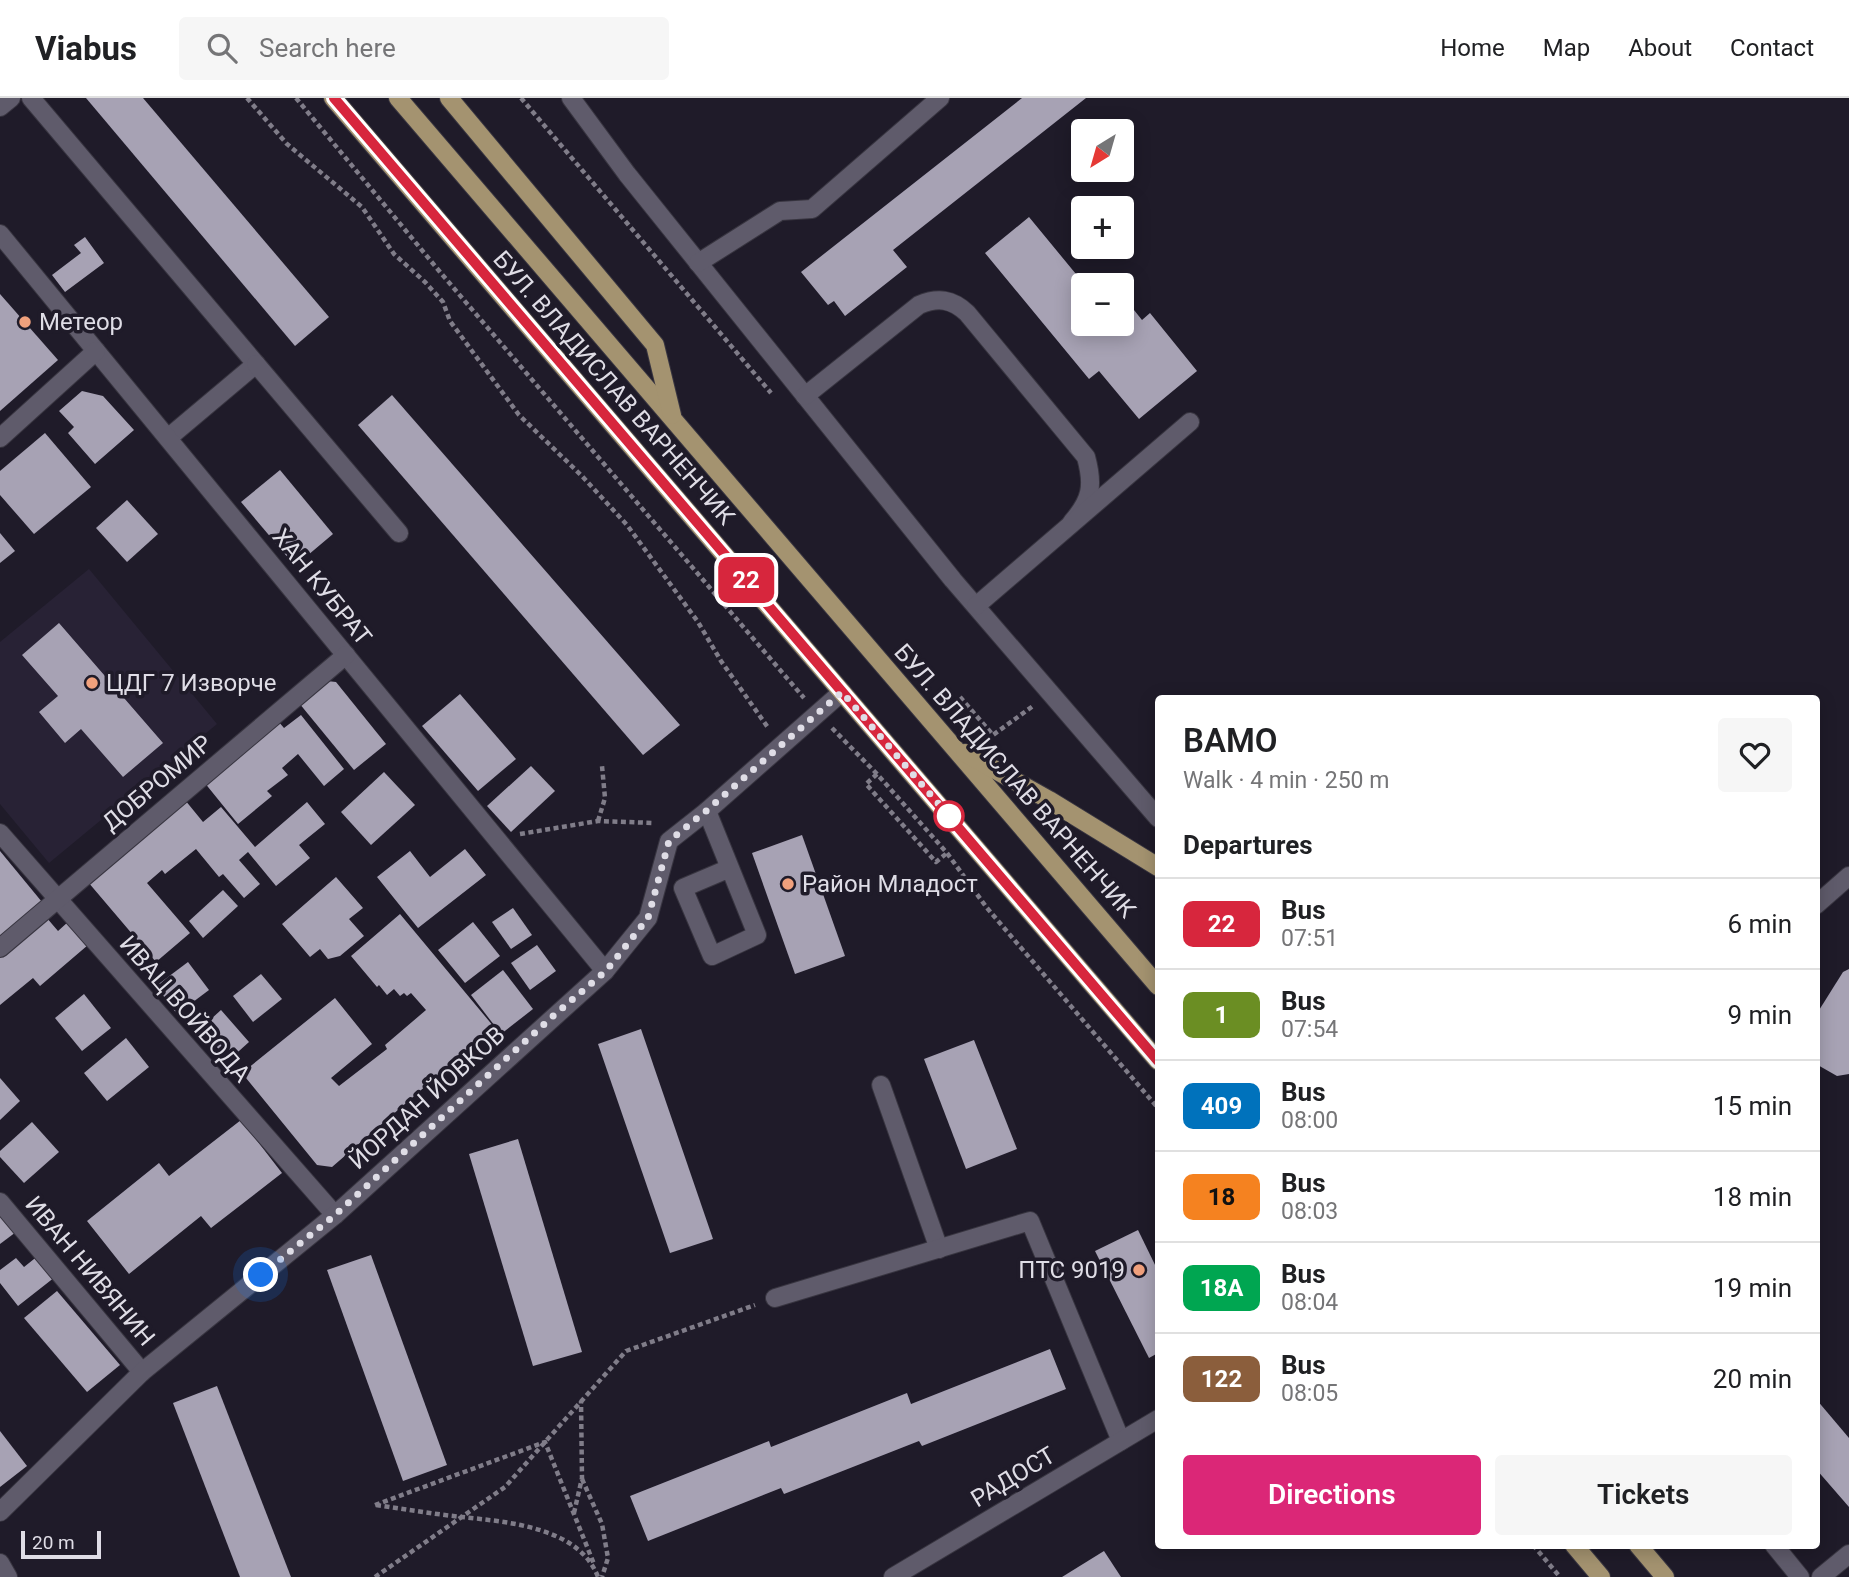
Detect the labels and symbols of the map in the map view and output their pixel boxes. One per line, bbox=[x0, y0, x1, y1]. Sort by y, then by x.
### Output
north arrow bbox=[1071, 119, 1134, 182]
street label: БУЛ. ВЛАДИСЛАВ ВАРНЕНЧИК bbox=[487, 245, 741, 531]
place label: Метеор bbox=[39, 308, 123, 336]
marker: Метеор bbox=[17, 314, 33, 330]
street label: ХАН КУБРАТ bbox=[267, 523, 377, 651]
line badge: 22 bbox=[714, 557, 778, 603]
street label: БУЛ. ВЛАДИСЛАВ ВАРНЕНЧИК bbox=[888, 638, 1142, 924]
place label: ЦДГ 7 Изворче bbox=[106, 669, 277, 697]
marker: ЦДГ 7 Изворче bbox=[84, 675, 100, 691]
street label: ДОБРОМИР bbox=[97, 729, 217, 837]
unlabelled marker bbox=[934, 801, 964, 831]
place label: Район Младост bbox=[802, 870, 978, 898]
marker: Район Младост bbox=[780, 876, 796, 892]
street label: ИВАЦ ВОЙВОДА bbox=[114, 930, 256, 1088]
street label: ЙОРДАН ЙОВКОВ bbox=[343, 1021, 511, 1175]
street label: ИВАН НИВЯНИН bbox=[19, 1191, 161, 1351]
place label: ПТС 9019 bbox=[1018, 1256, 1125, 1284]
your location bbox=[243, 1257, 278, 1292]
marker: ПТС 9019 bbox=[1131, 1262, 1147, 1278]
street label: РАДОСТ bbox=[966, 1441, 1060, 1513]
scale bar bbox=[21, 1528, 102, 1560]

